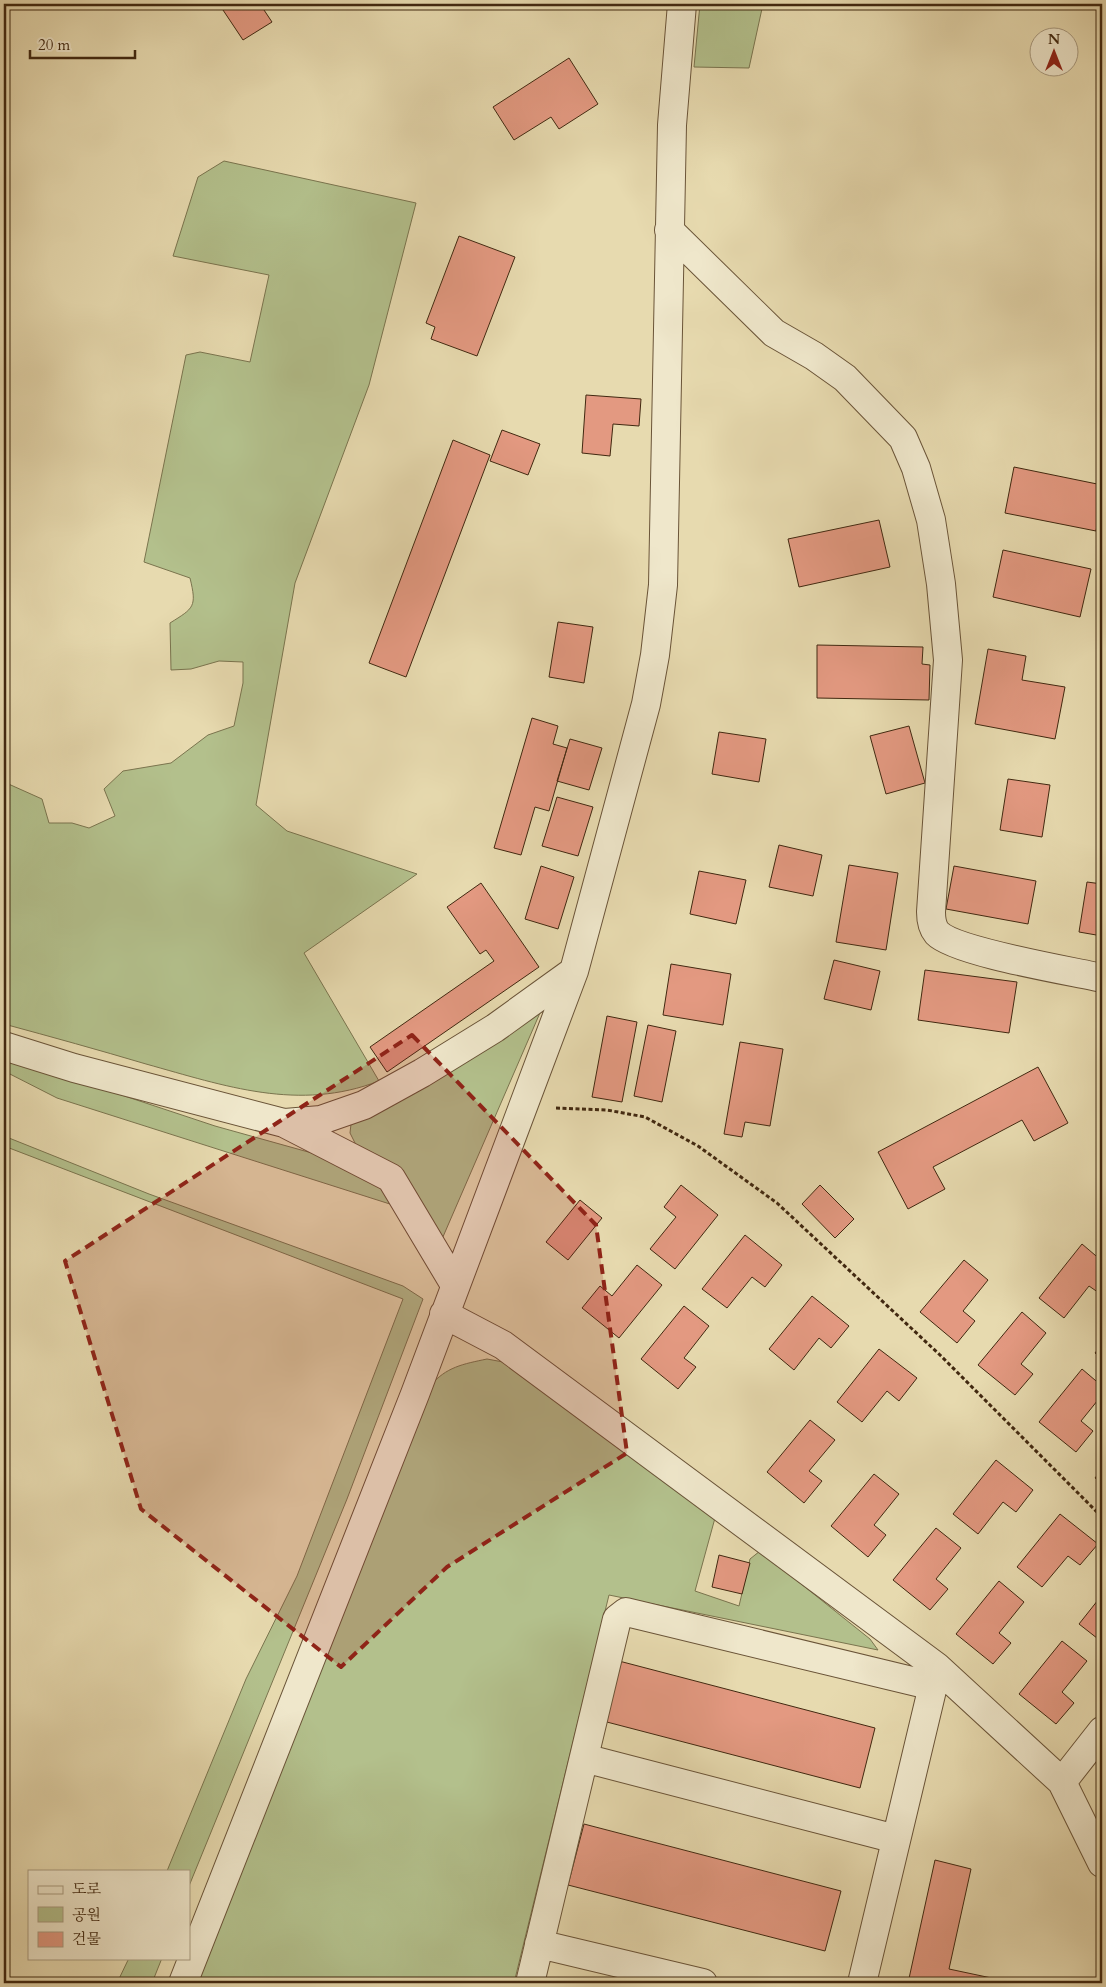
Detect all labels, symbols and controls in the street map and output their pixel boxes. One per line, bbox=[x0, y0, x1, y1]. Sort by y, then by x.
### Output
scale bar bbox=[30, 28, 135, 60]
north arrow bbox=[1028, 28, 1078, 78]
text: N bbox=[1048, 30, 1060, 49]
text: 20 m bbox=[38, 35, 70, 55]
legend bbox=[28, 1870, 190, 1960]
text: 도로 bbox=[72, 1879, 101, 1899]
text: 공원 bbox=[72, 1905, 101, 1925]
text: 건물 bbox=[72, 1929, 101, 1949]

